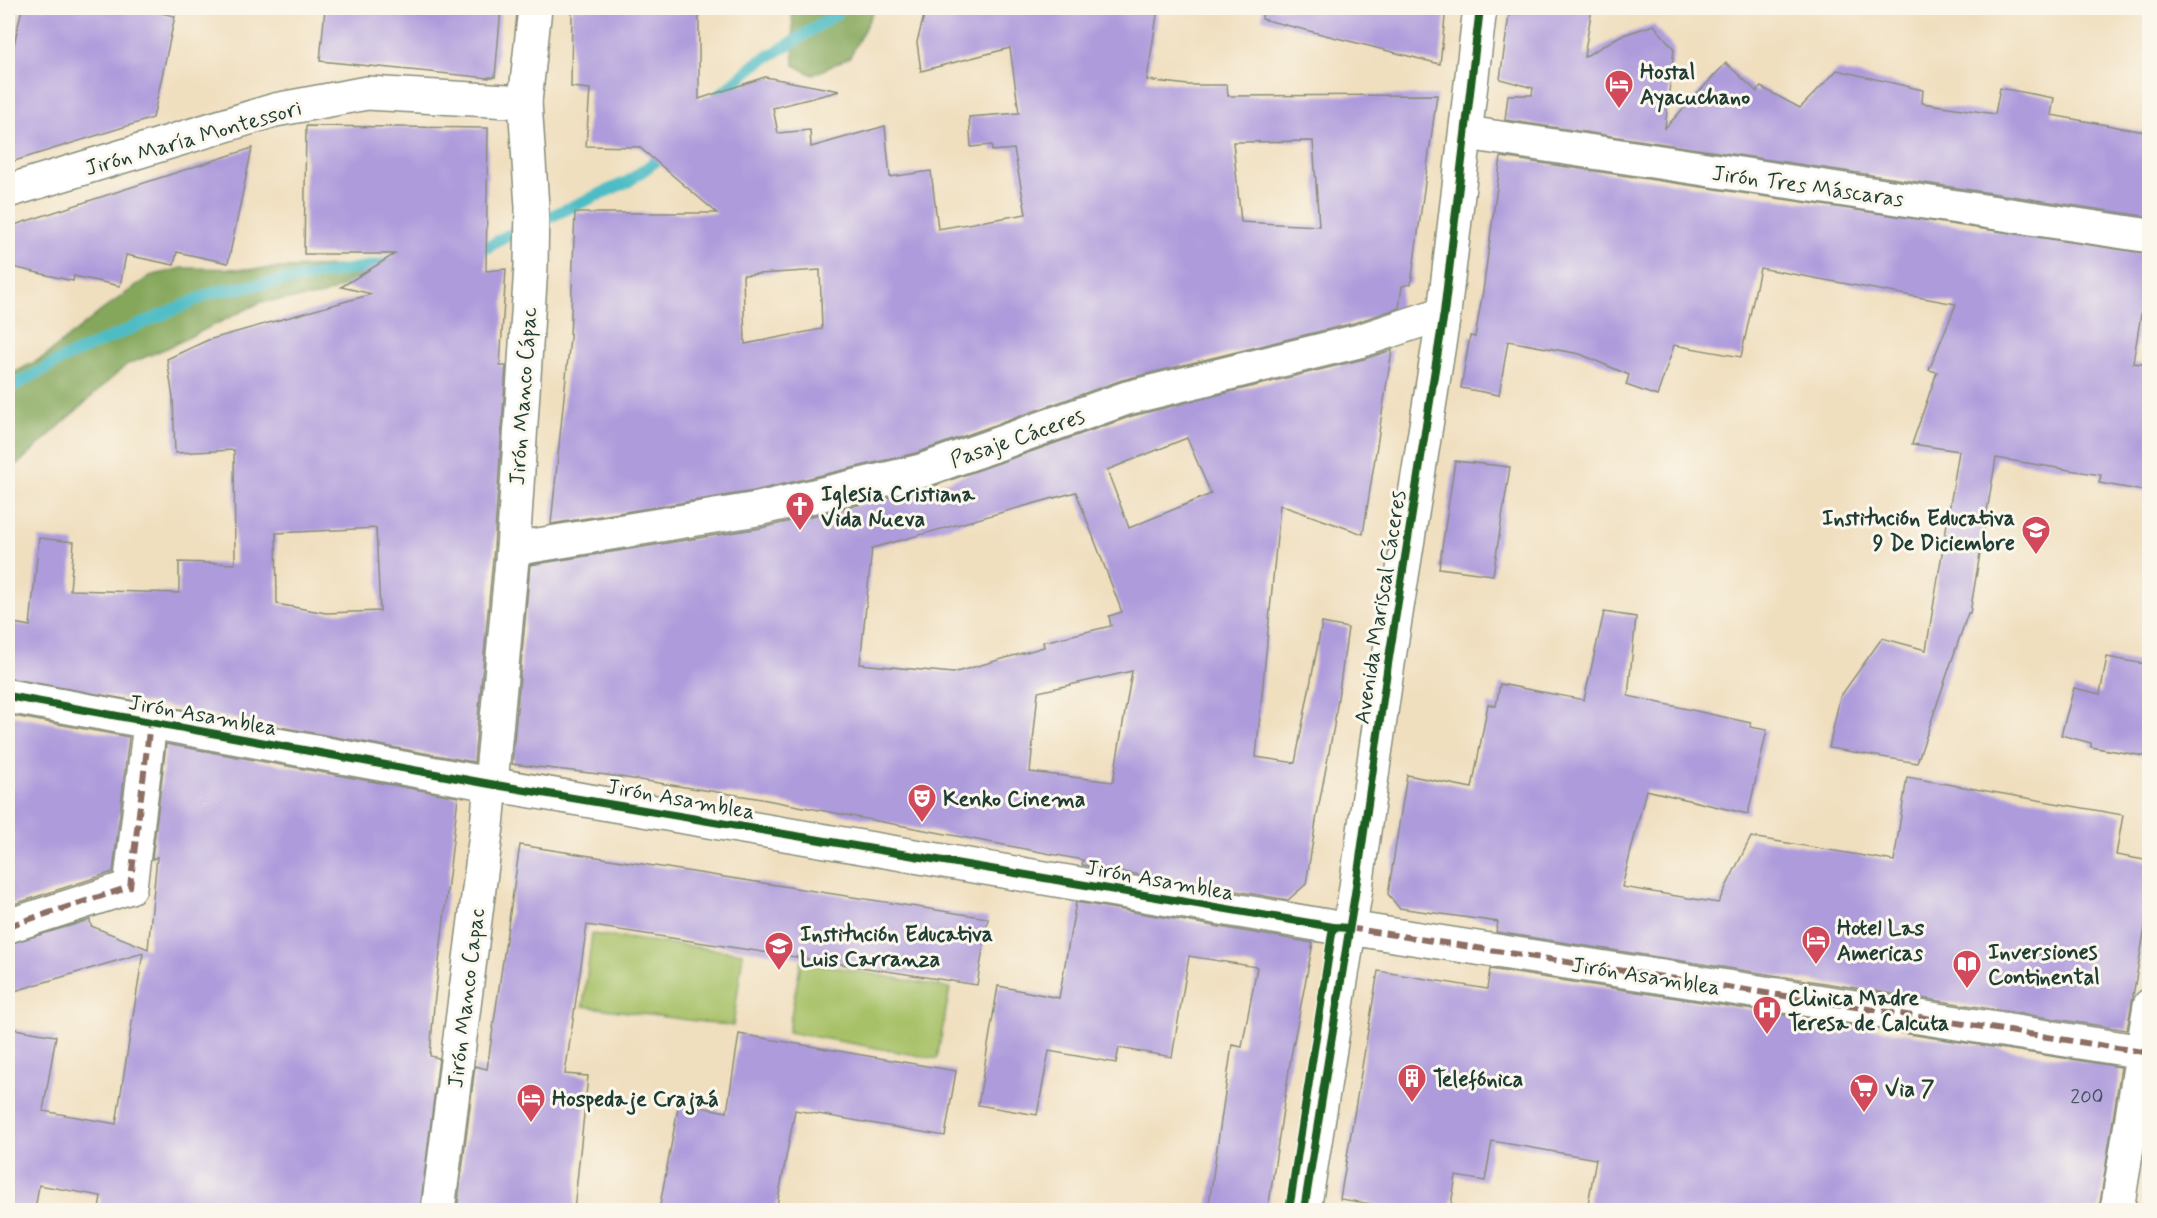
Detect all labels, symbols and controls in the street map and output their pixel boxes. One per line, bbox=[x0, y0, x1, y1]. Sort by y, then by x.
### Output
place label: Hostal Ayacuchano bbox=[1640, 59, 1750, 113]
hotel icon: Hostal Ayacuchano bbox=[1603, 68, 1635, 110]
street label: Jirón María Montessori bbox=[82, 95, 305, 183]
street label: Jirón Tres Máscaras bbox=[1710, 160, 1906, 214]
street label: Jirón Manco Cápac bbox=[504, 306, 544, 486]
street label: Pasaje Cáceres bbox=[947, 403, 1089, 475]
place label: Iglesia Cristiana Vida Nueva bbox=[821, 481, 976, 534]
street label: Avenida Mariscal Cáceres bbox=[1349, 488, 1413, 726]
church icon: Iglesia Cristiana Vida Nueva bbox=[784, 490, 816, 532]
place label: Institución Educativa 9 De Diciembre bbox=[1822, 505, 2015, 558]
school or university icon: Institución Educativa 9 De Diciembre bbox=[2020, 514, 2052, 556]
street label: Jirón Asamblea bbox=[126, 689, 279, 743]
street label: Jirón Asamblea bbox=[604, 773, 757, 827]
theatre icon: Kenko Cinema bbox=[906, 782, 938, 824]
place label: Kenko Cinema bbox=[943, 786, 1086, 814]
street label: Jirón Asamblea bbox=[1083, 854, 1236, 908]
street label: Jirón Manco Capac bbox=[442, 907, 492, 1090]
place label: Hotel Las Americas bbox=[1837, 915, 1924, 968]
place label: Institución Educativa Luis Carranza bbox=[800, 921, 993, 974]
hotel icon: Hotel Las Americas bbox=[1800, 924, 1832, 966]
school or university icon: Institución Educativa Luis Carranza bbox=[763, 930, 795, 972]
place label: Inversiones Continental bbox=[1988, 939, 2100, 992]
library icon: Inversiones Continental bbox=[1951, 948, 1983, 990]
street label: Jirón Asamblea bbox=[1569, 951, 1722, 1003]
place label: Clinica Madre Teresa de Calcuta bbox=[1788, 985, 1949, 1038]
hospital icon: Clinica Madre Teresa de Calcuta bbox=[1751, 994, 1783, 1036]
building icon: Telefónica bbox=[1396, 1062, 1428, 1104]
place label: Telefónica bbox=[1433, 1066, 1524, 1094]
supermarket icon: Via 7 bbox=[1848, 1072, 1880, 1114]
place label: Via 7 bbox=[1885, 1076, 1935, 1104]
hotel icon: Hospedaje Crajaá bbox=[515, 1082, 547, 1124]
house number: 200 bbox=[2070, 1084, 2104, 1111]
place label: Hospedaje Crajaá bbox=[552, 1086, 719, 1115]

